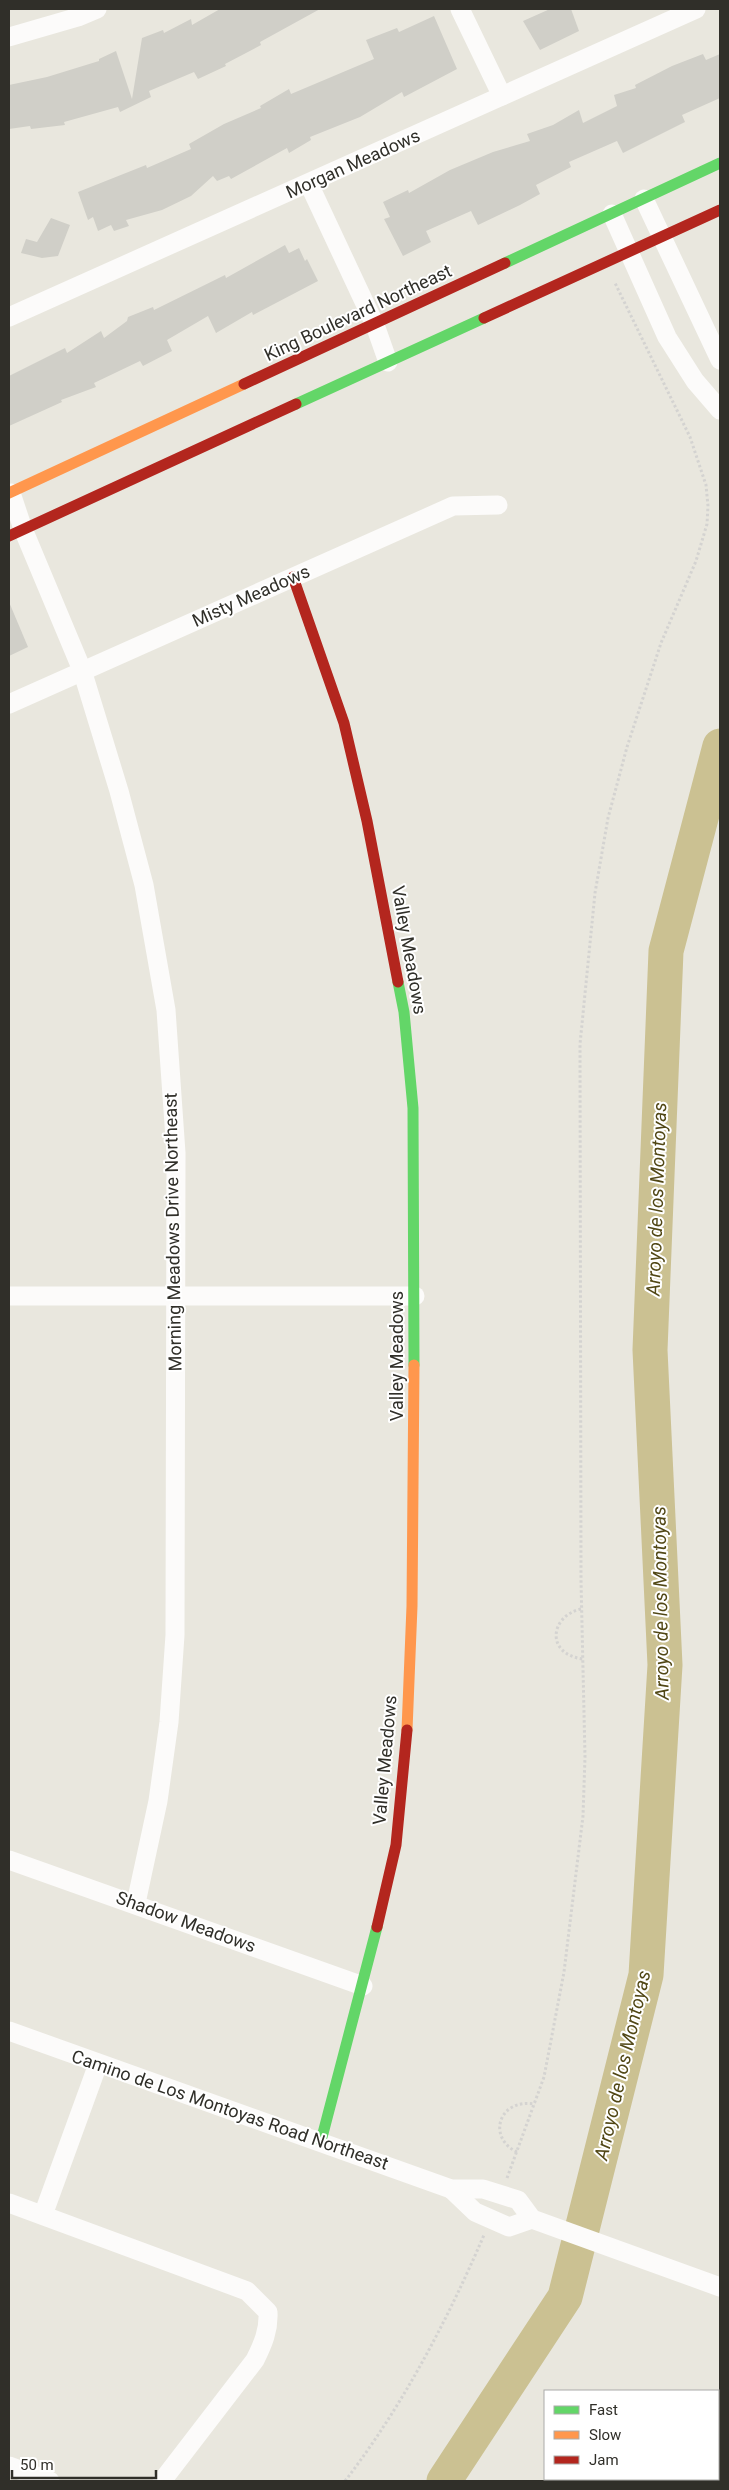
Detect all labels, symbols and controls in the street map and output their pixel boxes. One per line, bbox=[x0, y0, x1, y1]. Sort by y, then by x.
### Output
street label: Morgan Meadows bbox=[283, 125, 423, 203]
street label: King Boulevard Northeast bbox=[261, 260, 455, 365]
street label: Misty Meadows bbox=[189, 560, 313, 631]
street label: Valley Meadows bbox=[388, 884, 431, 1016]
street label: Morning Meadows Drive Northeast bbox=[160, 1092, 185, 1371]
water label: Arroyo de los Montoyas bbox=[642, 1102, 671, 1297]
street label: Valley Meadows bbox=[386, 1291, 407, 1421]
water label: Arroyo de los Montoyas bbox=[647, 1506, 674, 1701]
street label: Valley Meadows bbox=[368, 1694, 401, 1826]
street label: Shadow Meadows bbox=[113, 1887, 259, 1957]
water label: Arroyo de los Montoyas bbox=[589, 1968, 655, 2163]
street label: Camino de Los Montoyas Road Northeast bbox=[69, 2045, 391, 2174]
legend bbox=[544, 2390, 719, 2480]
text: Fast bbox=[589, 2401, 618, 2419]
text: Slow bbox=[589, 2426, 621, 2444]
scale bar bbox=[12, 2448, 156, 2480]
text: Jam bbox=[589, 2451, 619, 2469]
text: 50 m bbox=[20, 2456, 54, 2474]

